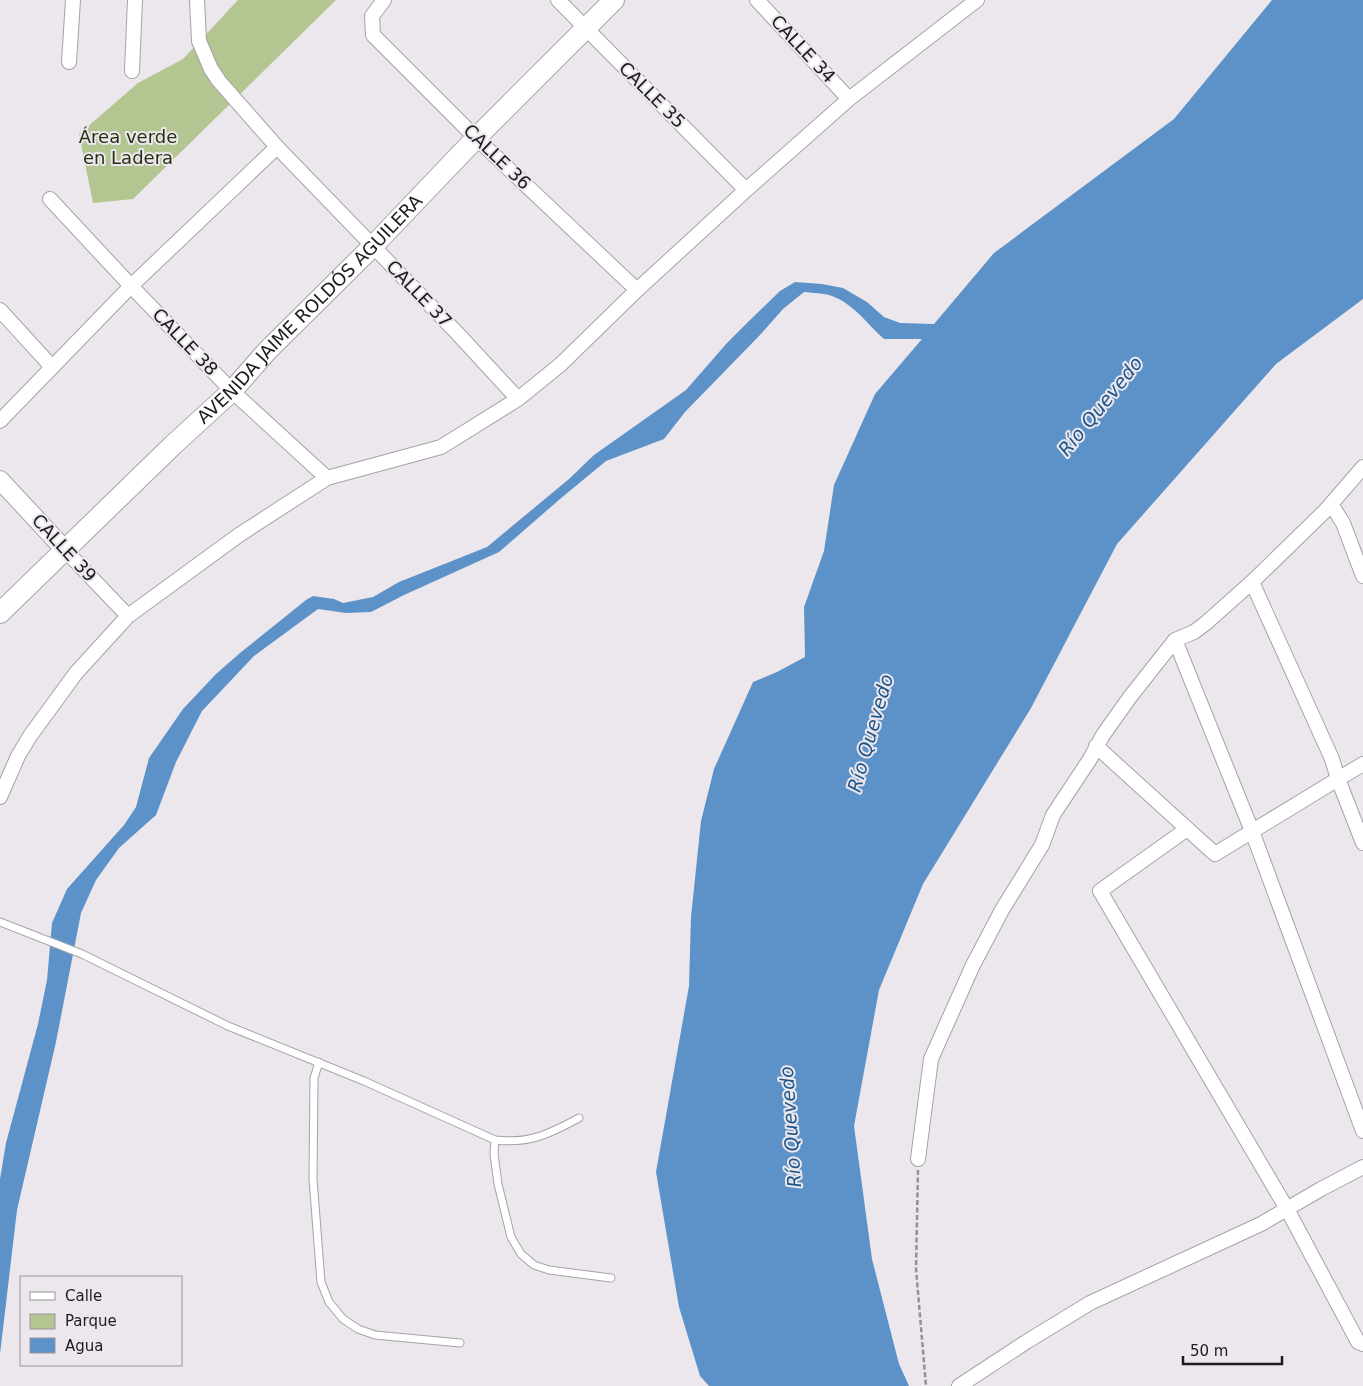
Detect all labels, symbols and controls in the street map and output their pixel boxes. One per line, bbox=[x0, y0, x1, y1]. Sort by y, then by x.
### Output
street label: CALLE 34 bbox=[767, 10, 840, 87]
street label: CALLE 35 bbox=[615, 57, 690, 132]
street label: CALLE 36 bbox=[460, 120, 535, 194]
park label: Área verde en Ladera bbox=[79, 126, 177, 168]
street label: AVENIDA JAIME ROLDÓS AGUILERA bbox=[193, 190, 427, 428]
street label: CALLE 37 bbox=[382, 256, 456, 331]
street label: CALLE 38 bbox=[148, 304, 222, 379]
water label: Río Quevedo bbox=[1053, 352, 1147, 460]
street label: CALLE 39 bbox=[28, 509, 101, 586]
water label: Río Quevedo bbox=[843, 672, 897, 794]
water label: Río Quevedo bbox=[775, 1066, 805, 1188]
legend bbox=[20, 1276, 182, 1366]
text: Calle bbox=[65, 1287, 102, 1305]
text: Parque bbox=[65, 1312, 117, 1330]
scale bar bbox=[1183, 1334, 1282, 1366]
text: Agua bbox=[65, 1337, 103, 1355]
text: 50 m bbox=[1190, 1342, 1228, 1360]

